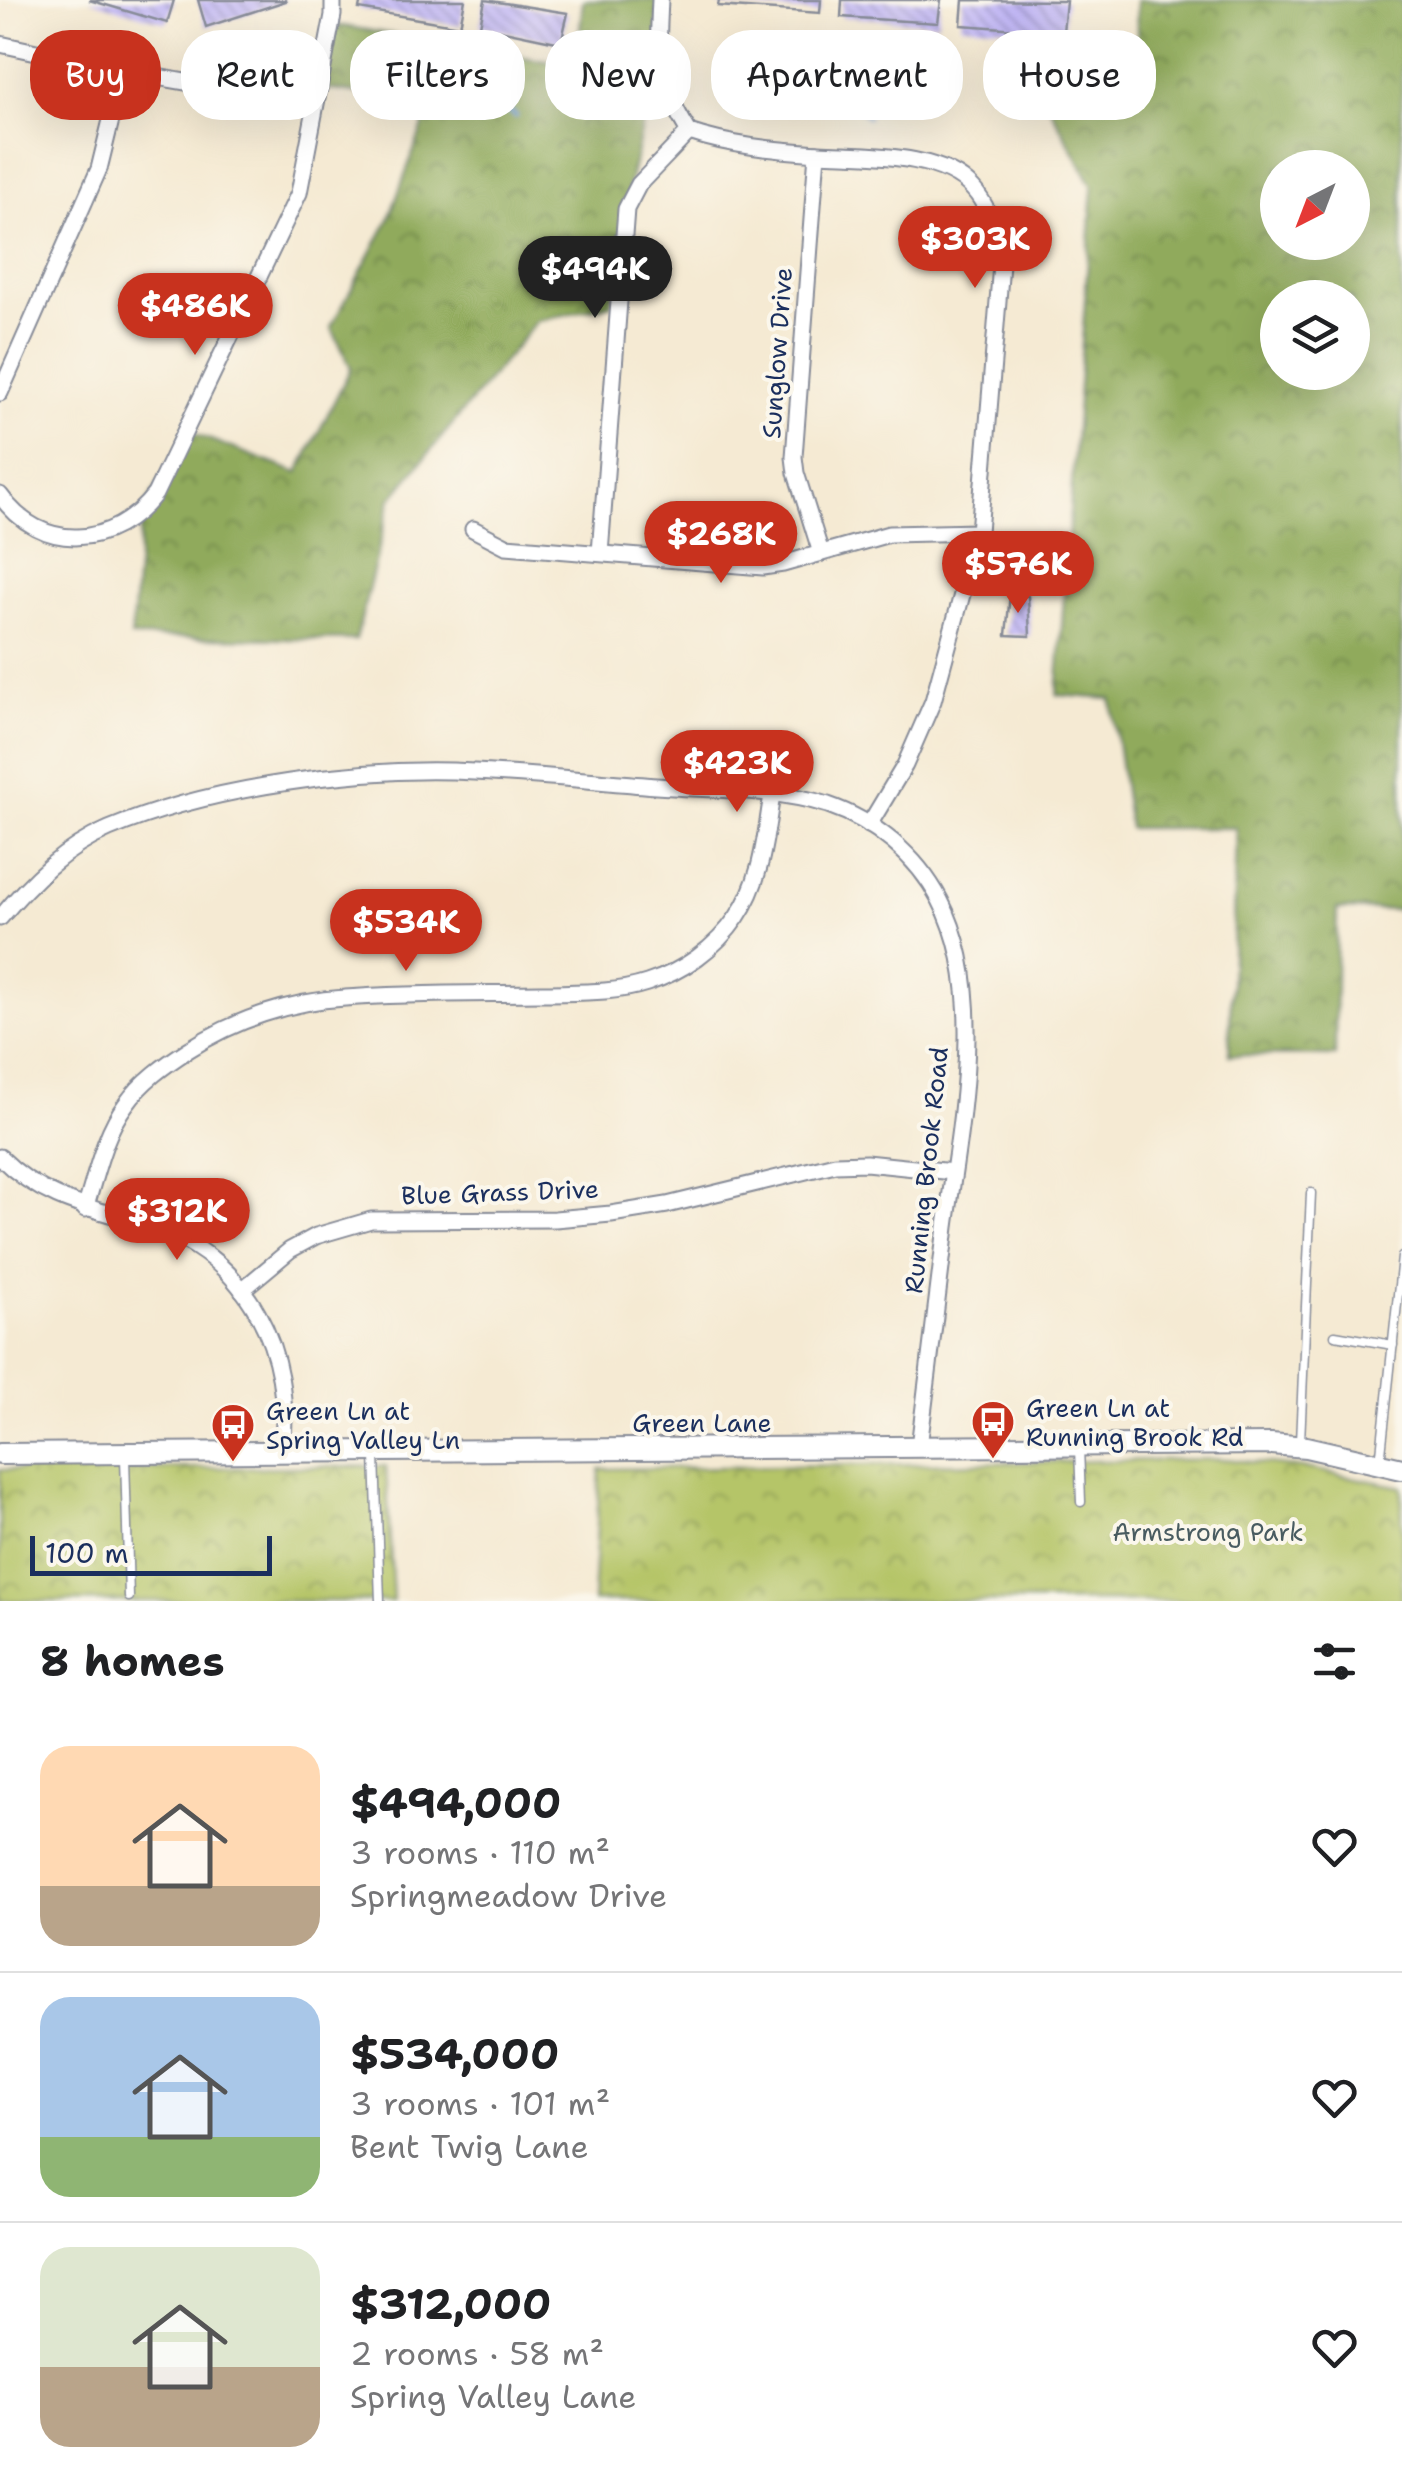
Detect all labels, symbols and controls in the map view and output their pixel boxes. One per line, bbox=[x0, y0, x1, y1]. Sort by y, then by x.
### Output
chip: Buy bbox=[30, 30, 161, 120]
chip: Rent bbox=[181, 30, 330, 120]
chip: Filters bbox=[350, 30, 525, 120]
chip: New bbox=[545, 30, 691, 120]
chip: Apartment bbox=[711, 30, 963, 120]
chip: House bbox=[983, 30, 1156, 120]
north arrow bbox=[1260, 150, 1370, 260]
map controls bbox=[1260, 150, 1370, 390]
pin: $303K bbox=[905, 206, 1045, 291]
text: $303K bbox=[920, 217, 1030, 260]
pin: $494K bbox=[525, 236, 665, 321]
text: $494K bbox=[540, 247, 650, 290]
street label: Sunglow Drive bbox=[754, 266, 800, 440]
pin: $486K bbox=[125, 273, 265, 358]
button: layers bbox=[1260, 280, 1370, 390]
text: $486K bbox=[140, 284, 250, 327]
pin: $268K bbox=[651, 501, 791, 586]
text: $268K bbox=[666, 512, 776, 555]
pin: $576K bbox=[948, 531, 1088, 616]
text: $576K bbox=[964, 542, 1072, 585]
pin: $423K bbox=[667, 730, 807, 815]
text: $423K bbox=[683, 741, 791, 784]
pin: $534K bbox=[336, 889, 476, 974]
text: $534K bbox=[352, 900, 460, 943]
street label: Running Brook Road bbox=[896, 1045, 956, 1295]
street label: Blue Grass Drive bbox=[400, 1172, 600, 1212]
pin: $312K bbox=[107, 1178, 247, 1263]
text: $312K bbox=[127, 1189, 227, 1232]
place label: Green Ln at Running Brook Rd bbox=[1026, 1391, 1244, 1454]
place label: Green Ln at Spring Valley Ln bbox=[266, 1394, 460, 1457]
bus stop icon: Green Ln at Running Brook Rd bbox=[970, 1399, 1016, 1460]
bus stop icon: Green Ln at Spring Valley Ln bbox=[210, 1402, 256, 1463]
street label: Green Lane bbox=[632, 1406, 772, 1440]
park label: Armstrong Park bbox=[1113, 1515, 1303, 1549]
scale bar bbox=[30, 1531, 272, 1576]
text: 100 m bbox=[45, 1534, 129, 1572]
text: 8 homes bbox=[40, 1633, 225, 1689]
icon: filters bbox=[1307, 1634, 1362, 1689]
text: $494,000 bbox=[350, 1775, 561, 1831]
icon: home bbox=[120, 1786, 240, 1906]
icon: heart bbox=[1307, 1819, 1362, 1874]
text: 3 rooms · 110 m² bbox=[350, 1831, 610, 1874]
text: Springmeadow Drive bbox=[350, 1874, 667, 1917]
text: $534,000 bbox=[350, 2026, 559, 2082]
icon: home bbox=[120, 2037, 240, 2157]
icon: heart bbox=[1307, 2070, 1362, 2125]
text: 3 rooms · 101 m² bbox=[350, 2082, 610, 2125]
text: Bent Twig Lane bbox=[350, 2125, 589, 2168]
text: $312,000 bbox=[350, 2276, 551, 2332]
icon: home bbox=[120, 2287, 240, 2407]
icon: heart bbox=[1307, 2320, 1362, 2375]
text: 2 rooms · 58 m² bbox=[350, 2332, 604, 2375]
text: Spring Valley Lane bbox=[350, 2375, 636, 2418]

